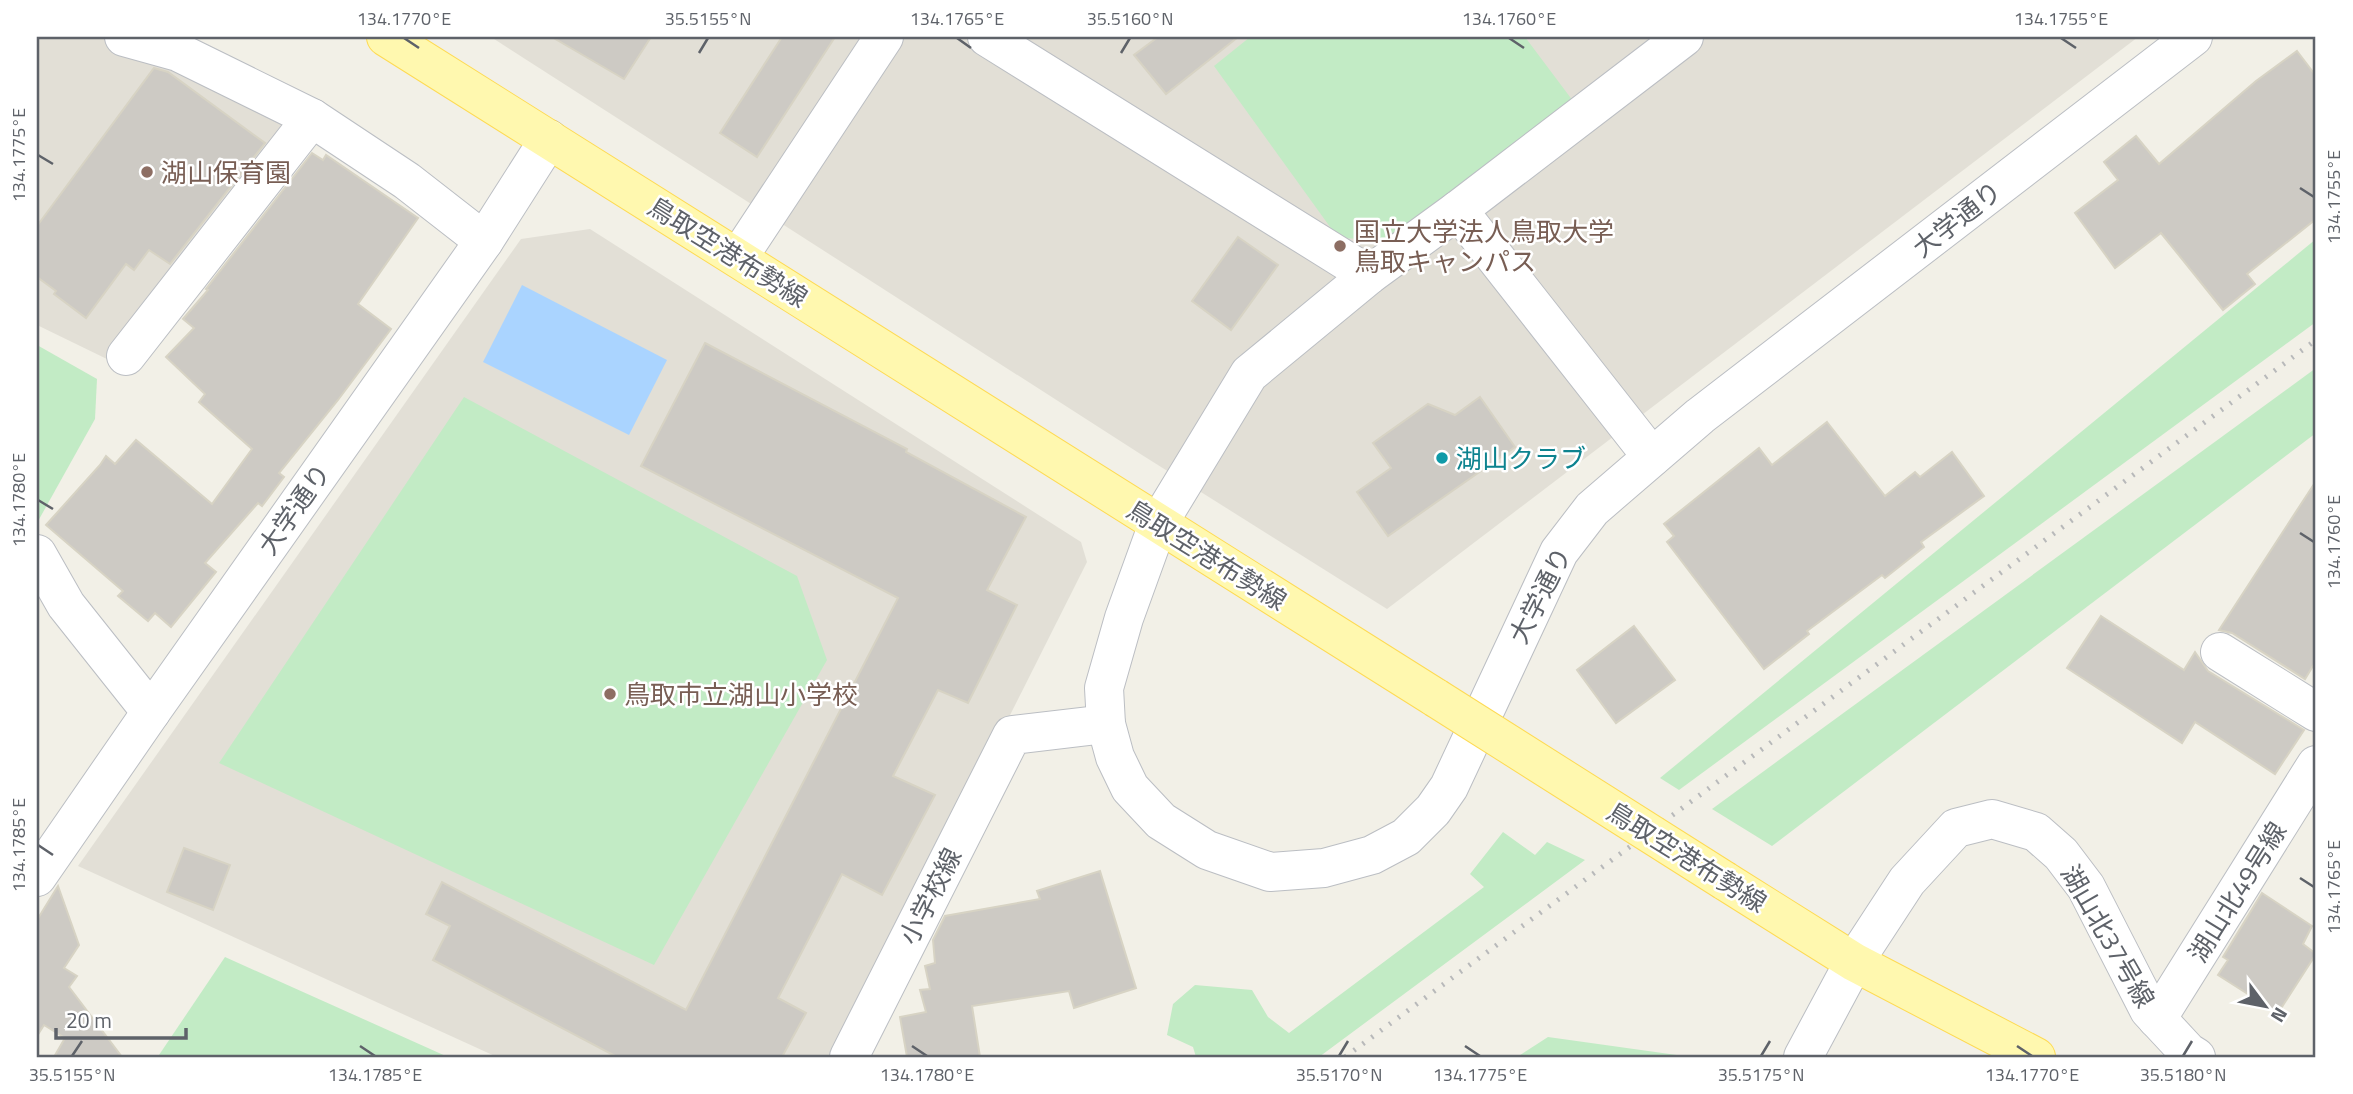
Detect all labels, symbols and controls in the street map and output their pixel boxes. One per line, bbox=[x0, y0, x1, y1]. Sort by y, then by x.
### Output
text: 134.1770°E bbox=[357, 5, 451, 32]
text: 35.5155°N bbox=[665, 5, 751, 32]
text: 134.1765°E bbox=[910, 5, 1004, 32]
text: 35.5160°N bbox=[1087, 5, 1173, 32]
text: 134.1760°E bbox=[1462, 5, 1556, 32]
text: 134.1755°E bbox=[2014, 5, 2108, 32]
text: 134.1775°E bbox=[5, 108, 32, 202]
text: 134.1755°E bbox=[2320, 150, 2347, 244]
place label: 湖山保育園 bbox=[161, 153, 291, 192]
marker: 湖山保育園 bbox=[139, 164, 155, 180]
street label: 大学通り bbox=[1904, 172, 2010, 266]
street label: 鳥取空港布勢線 bbox=[640, 187, 816, 317]
place label: 国立大学法人鳥取大学 鳥取キャンパス bbox=[1354, 212, 1614, 281]
marker: 国立大学法人鳥取大学 鳥取キャンパス bbox=[1332, 238, 1348, 254]
place label: 湖山クラブ bbox=[1456, 439, 1586, 478]
marker: 湖山クラブ bbox=[1434, 450, 1450, 466]
text: 134.1780°E bbox=[5, 453, 32, 547]
street label: 大学通り bbox=[248, 455, 340, 563]
street label: 鳥取空港布勢線 bbox=[1119, 490, 1295, 620]
text: 134.1760°E bbox=[2320, 495, 2347, 589]
street label: 大学通り bbox=[1499, 540, 1581, 650]
place label: 鳥取市立湖山小学校 bbox=[624, 675, 858, 714]
marker: 鳥取市立湖山小学校 bbox=[602, 686, 618, 702]
street label: 鳥取空港布勢線 bbox=[1599, 792, 1775, 922]
text: 134.1785°E bbox=[5, 798, 32, 892]
street label: 湖山北49号線 bbox=[2178, 814, 2296, 970]
text: 134.1765°E bbox=[2320, 840, 2347, 934]
street label: 小学校線 bbox=[889, 841, 971, 951]
street label: 湖山北37号線 bbox=[2051, 857, 2165, 1015]
north arrow bbox=[2230, 972, 2300, 1042]
scale bar bbox=[56, 996, 186, 1040]
text: N bbox=[2264, 1002, 2296, 1029]
text: 20 m bbox=[66, 1004, 112, 1036]
text: 35.5155°N bbox=[29, 1061, 115, 1088]
text: 134.1785°E bbox=[328, 1061, 422, 1088]
text: 134.1780°E bbox=[880, 1061, 974, 1088]
text: 35.5170°N bbox=[1296, 1061, 1382, 1088]
text: 134.1775°E bbox=[1433, 1061, 1527, 1088]
text: 35.5175°N bbox=[1718, 1061, 1804, 1088]
text: 134.1770°E bbox=[1985, 1061, 2079, 1088]
text: 35.5180°N bbox=[2140, 1061, 2226, 1088]

